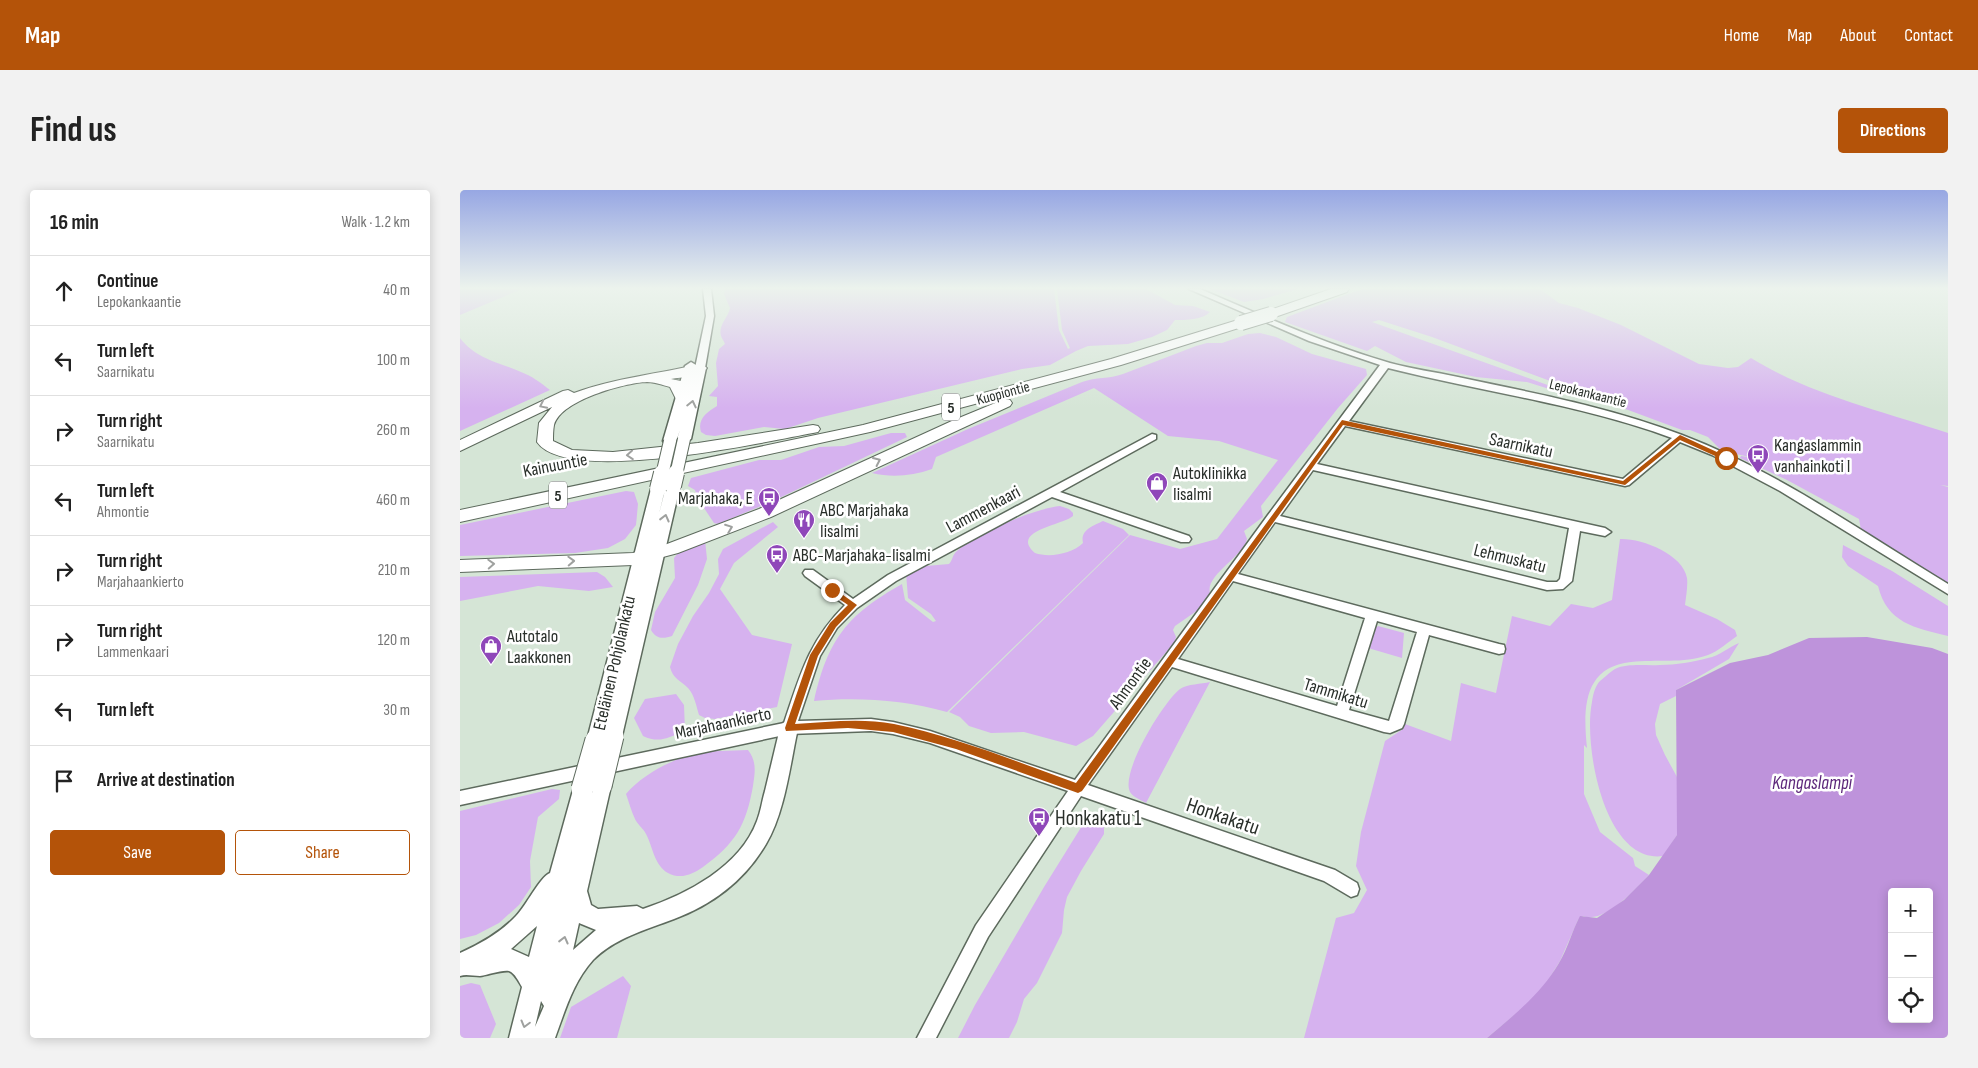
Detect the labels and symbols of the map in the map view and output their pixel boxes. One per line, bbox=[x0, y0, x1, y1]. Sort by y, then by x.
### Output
street label: Lepokankaantie bbox=[1547, 375, 1628, 412]
street label: Kuopiontie bbox=[974, 377, 1032, 410]
road number: 5 bbox=[942, 393, 960, 420]
one-way arrow bbox=[539, 399, 548, 409]
one-way arrow bbox=[686, 399, 697, 408]
street label: Saarnikatu bbox=[1487, 429, 1555, 462]
place label: Kangaslammin vanhainkoti I bbox=[1774, 435, 1861, 477]
bus stop icon: Kangaslammin vanhainkoti I bbox=[1746, 443, 1770, 474]
route start bbox=[1715, 447, 1738, 470]
street label: Kainuuntie bbox=[521, 449, 589, 482]
one-way arrow bbox=[626, 450, 634, 461]
one-way arrow bbox=[872, 457, 881, 467]
place label: Autoklinikka Iisalmi bbox=[1172, 463, 1247, 505]
shop icon: Autoklinikka Iisalmi bbox=[1145, 471, 1169, 502]
street label: Lammenkaari bbox=[943, 481, 1024, 538]
road number: 5 bbox=[549, 482, 567, 508]
bus stop icon: Marjahaka, E bbox=[757, 486, 781, 517]
place label: Marjahaka, E bbox=[678, 488, 753, 509]
place label: ABC Marjahaka Iisalmi bbox=[819, 500, 909, 542]
restaurant icon: ABC Marjahaka Iisalmi bbox=[792, 508, 816, 539]
one-way arrow bbox=[659, 514, 670, 523]
one-way arrow bbox=[724, 524, 733, 534]
street label: Lehmuskatu bbox=[1472, 539, 1548, 578]
bus stop icon: ABC-Marjahaka-Iisalmi bbox=[765, 543, 789, 574]
place label: ABC-Marjahaka-Iisalmi bbox=[792, 545, 931, 566]
one-way arrow bbox=[568, 556, 576, 566]
one-way arrow bbox=[488, 559, 496, 570]
route end bbox=[821, 579, 844, 602]
street label: Eteläinen Pohjolankatu bbox=[589, 594, 640, 732]
place label: Autotalo Laakkonen bbox=[506, 626, 571, 668]
shop icon: Autotalo Laakkonen bbox=[479, 634, 503, 665]
street label: Ahmontie bbox=[1104, 653, 1156, 714]
street label: Tammikatu bbox=[1301, 674, 1371, 713]
street label: Marjahaankierto bbox=[673, 703, 773, 744]
water label: Kangaslampi bbox=[1772, 772, 1853, 795]
street label: Honkakatu bbox=[1183, 792, 1263, 841]
bus stop icon: Honkakatu 1 bbox=[1027, 806, 1051, 837]
place label: Honkakatu 1 bbox=[1055, 806, 1142, 831]
one-way arrow bbox=[558, 935, 569, 944]
one-way arrow bbox=[520, 1019, 531, 1028]

